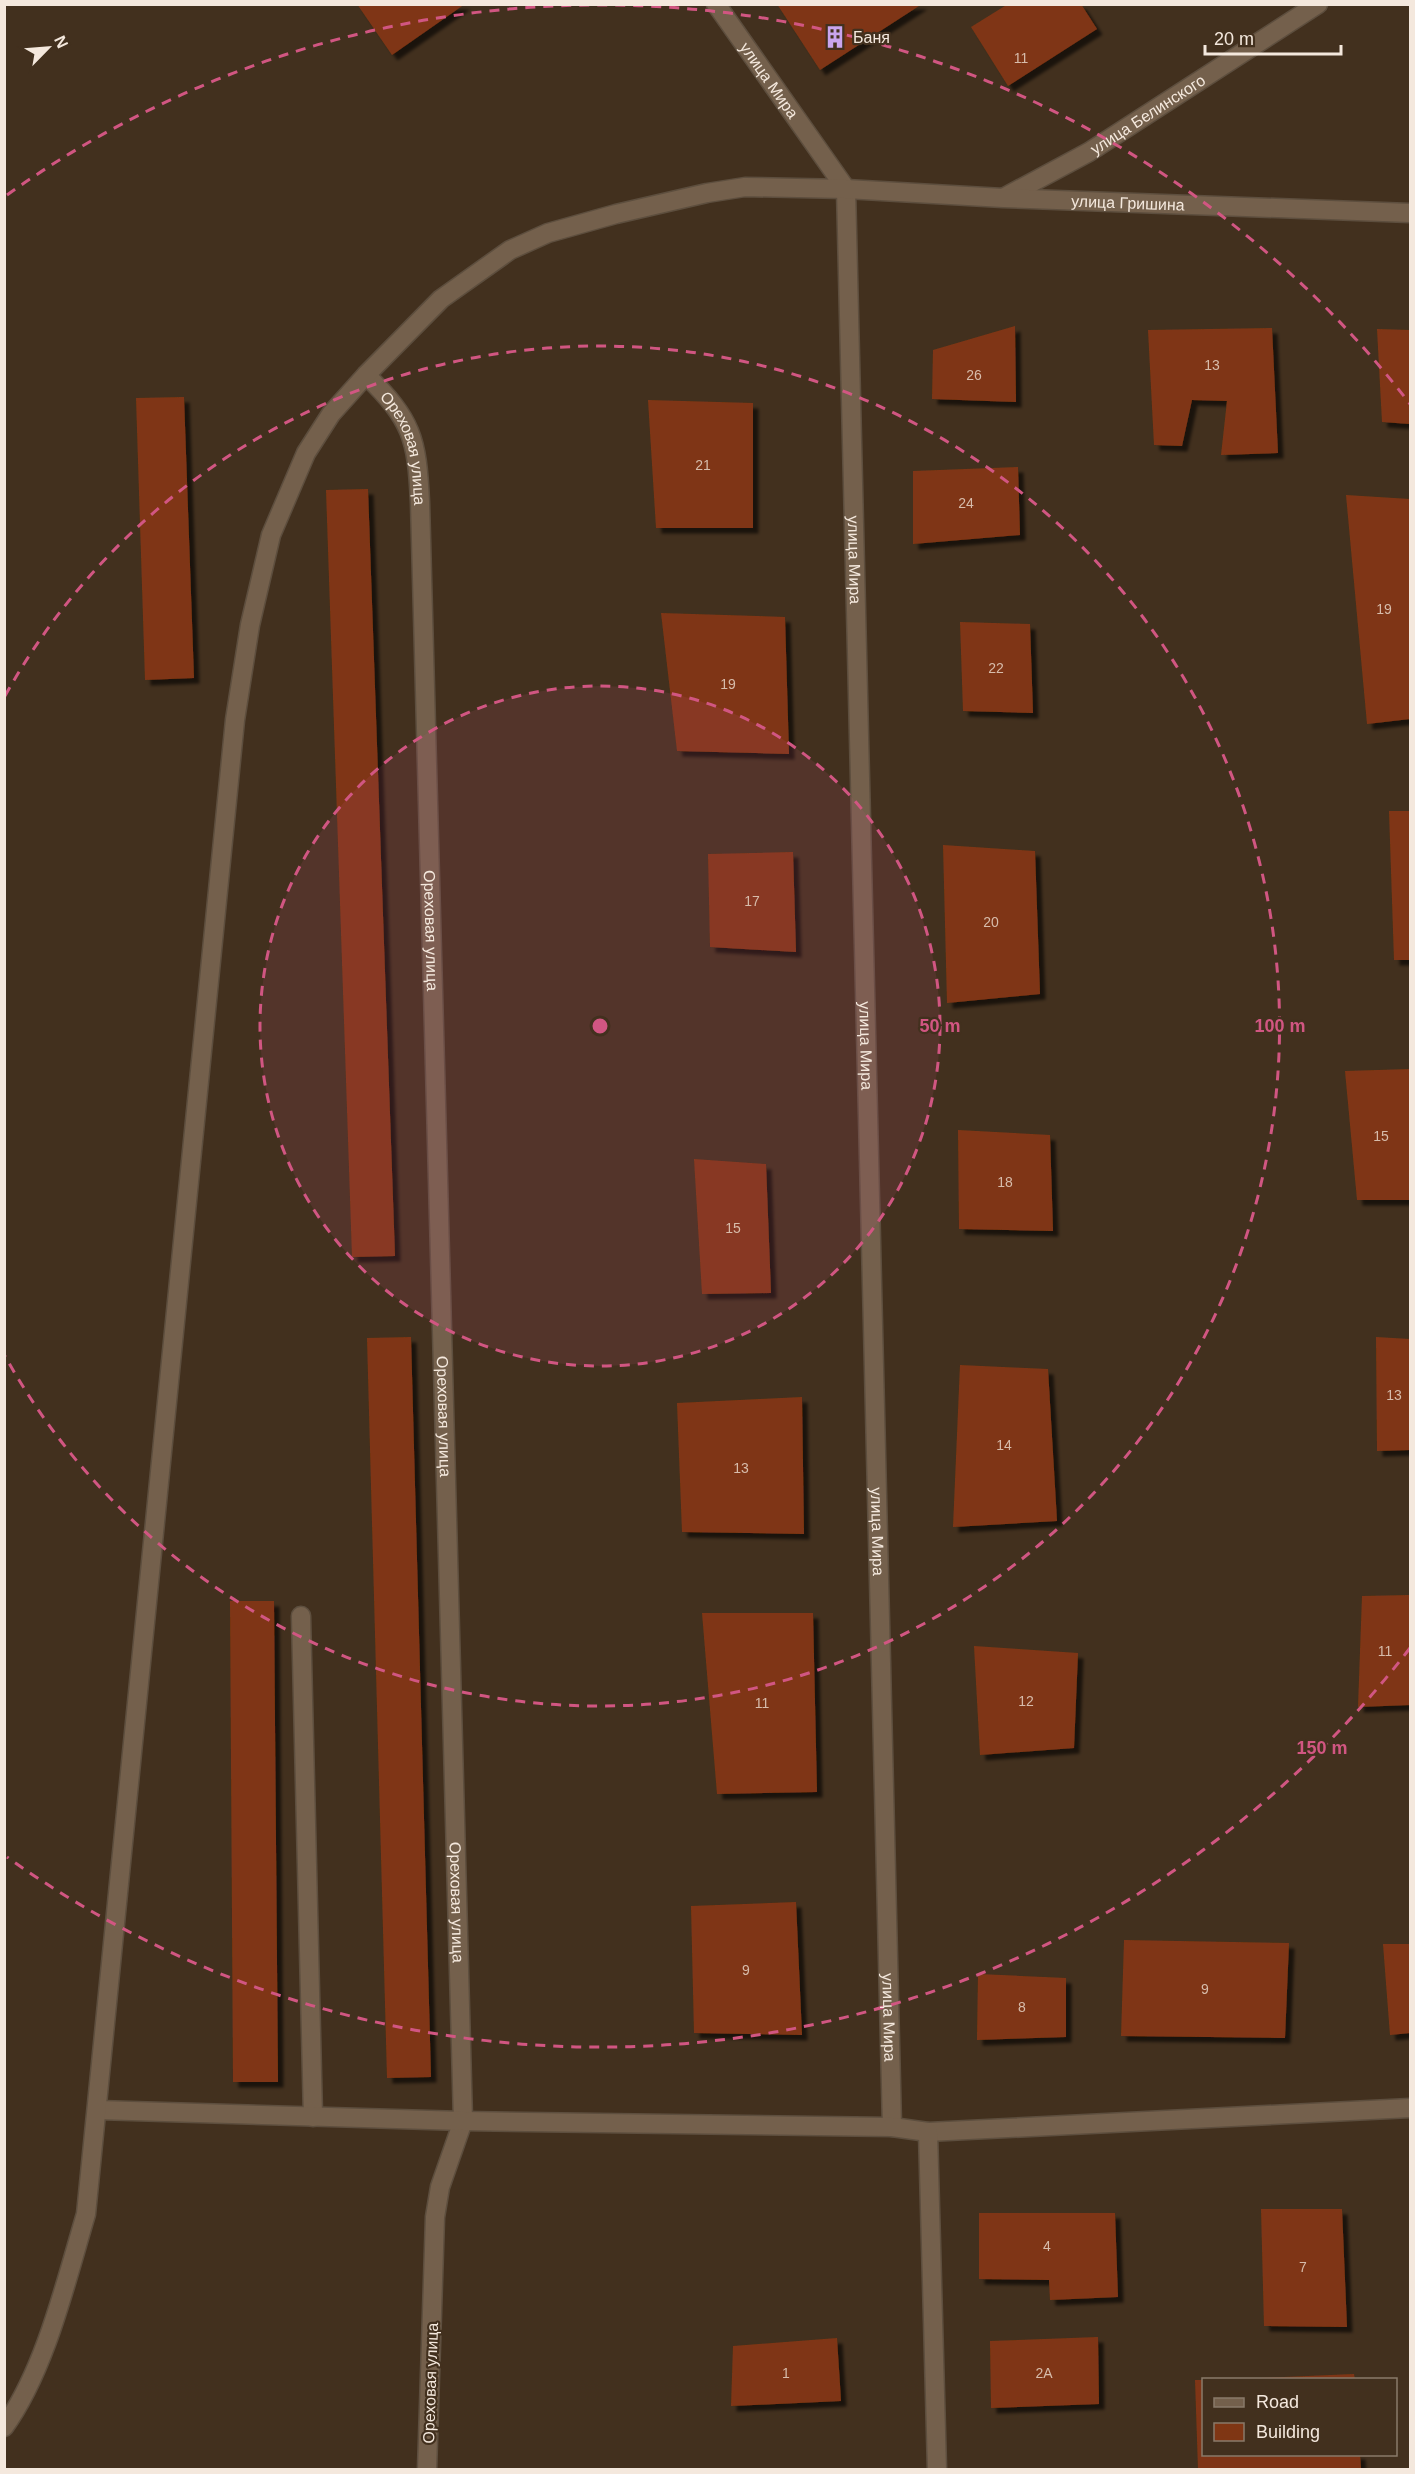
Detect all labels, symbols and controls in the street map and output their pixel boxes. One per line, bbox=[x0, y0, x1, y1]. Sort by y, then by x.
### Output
north arrow bbox=[18, 18, 78, 78]
scale bar bbox=[1205, 18, 1342, 56]
building icon: Баня bbox=[822, 24, 848, 50]
place label: Баня bbox=[853, 29, 890, 46]
text: 20 m bbox=[1214, 29, 1254, 49]
text: N bbox=[51, 33, 71, 51]
street label: улица Мира bbox=[737, 39, 802, 122]
house number: 11 bbox=[1014, 50, 1028, 66]
street label: улица Белинского bbox=[1087, 71, 1208, 158]
street label: улица Гришина bbox=[1071, 193, 1185, 214]
house number: 13 bbox=[1204, 357, 1220, 373]
house number: 26 bbox=[966, 367, 982, 383]
street label: Ореховая улица bbox=[377, 388, 428, 506]
house number: 21 bbox=[695, 457, 711, 473]
house number: 24 bbox=[958, 495, 974, 511]
street label: улица Мира bbox=[845, 515, 864, 604]
house number: 19 bbox=[1376, 601, 1392, 617]
house number: 22 bbox=[988, 660, 1004, 676]
house number: 19 bbox=[720, 676, 736, 692]
street label: Ореховая улица bbox=[421, 870, 441, 991]
house number: 17 bbox=[744, 893, 760, 909]
house number: 20 bbox=[983, 914, 999, 930]
street label: улица Мира bbox=[856, 1001, 875, 1090]
centre of rings bbox=[590, 1016, 610, 1036]
text: 50 m bbox=[919, 1016, 961, 1036]
text: 100 m bbox=[1254, 1016, 1306, 1036]
house number: 15 bbox=[1373, 1128, 1389, 1144]
house number: 18 bbox=[997, 1174, 1013, 1190]
house number: 15 bbox=[725, 1220, 741, 1236]
street label: Ореховая улица bbox=[434, 1356, 454, 1477]
house number: 13 bbox=[1386, 1387, 1402, 1403]
house number: 14 bbox=[996, 1437, 1012, 1453]
house number: 13 bbox=[733, 1460, 749, 1476]
street label: улица Мира bbox=[868, 1487, 887, 1576]
house number: 11 bbox=[1378, 1643, 1392, 1659]
house number: 12 bbox=[1018, 1693, 1034, 1709]
house number: 11 bbox=[755, 1695, 769, 1711]
text: 150 m bbox=[1296, 1738, 1348, 1758]
street label: Ореховая улица bbox=[447, 1842, 467, 1963]
house number: 9 bbox=[742, 1962, 750, 1978]
street label: улица Мира bbox=[879, 1973, 898, 2062]
house number: 9 bbox=[1201, 1981, 1209, 1997]
house number: 8 bbox=[1018, 1999, 1026, 2015]
house number: 4 bbox=[1043, 2238, 1051, 2254]
house number: 7 bbox=[1299, 2259, 1307, 2275]
street label: Ореховая улица bbox=[420, 2322, 441, 2444]
house number: 1 bbox=[782, 2365, 790, 2381]
house number: 2А bbox=[1035, 2365, 1053, 2381]
legend bbox=[1202, 2378, 1397, 2456]
text: Road bbox=[1256, 2392, 1299, 2412]
text: Building bbox=[1256, 2422, 1320, 2442]

